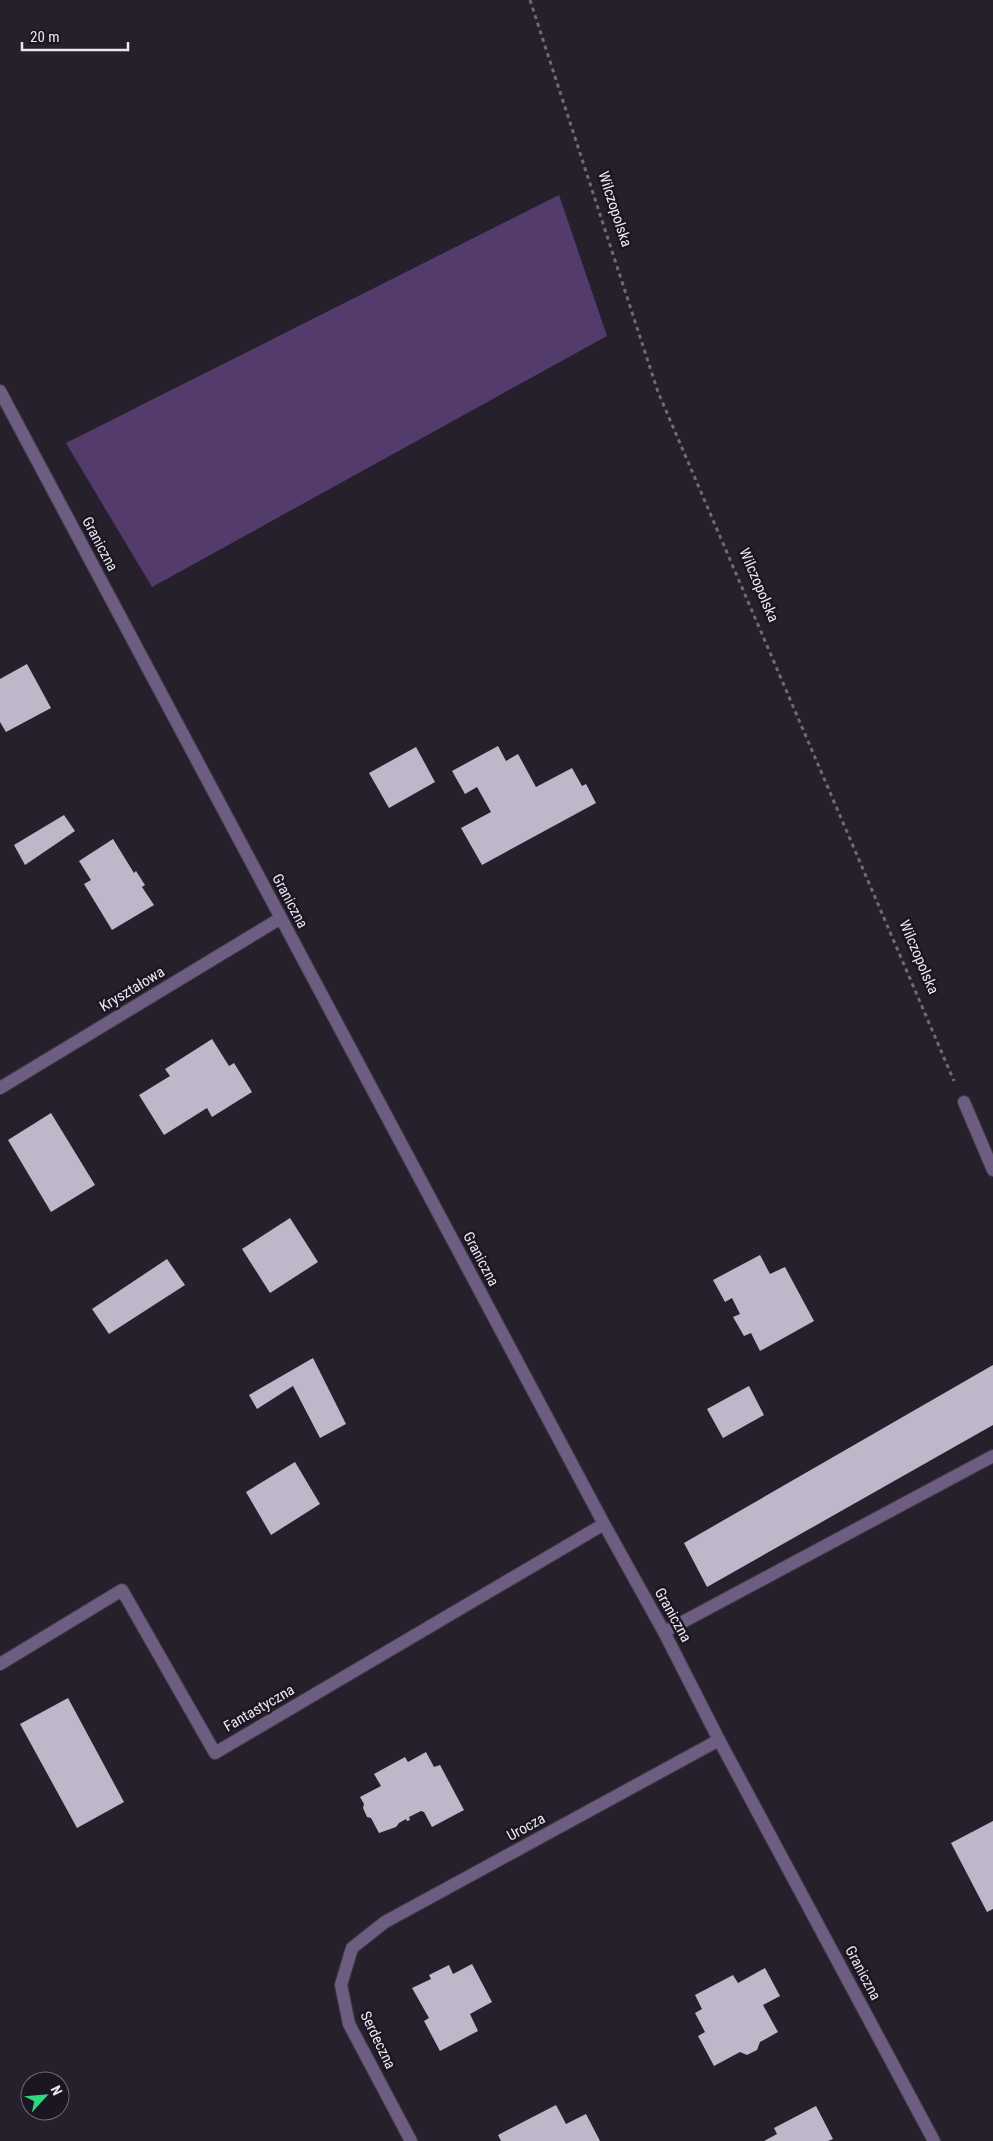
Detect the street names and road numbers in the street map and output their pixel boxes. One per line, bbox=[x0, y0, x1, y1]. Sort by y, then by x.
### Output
street label: Wilczopolska bbox=[594, 169, 636, 249]
street label: Graniczna bbox=[78, 514, 122, 574]
street label: Wilczopolska bbox=[735, 545, 783, 625]
street label: Graniczna bbox=[268, 871, 312, 931]
street label: Wilczopolska bbox=[895, 917, 943, 997]
street label: Kryształowa bbox=[96, 963, 168, 1015]
street label: Graniczna bbox=[459, 1229, 503, 1289]
street label: Graniczna bbox=[651, 1585, 695, 1645]
street label: Fantastyczna bbox=[221, 1681, 297, 1735]
street label: Urocza bbox=[504, 1809, 548, 1845]
street label: Graniczna bbox=[841, 1943, 885, 2003]
street label: Serdeczna bbox=[356, 2008, 400, 2072]

